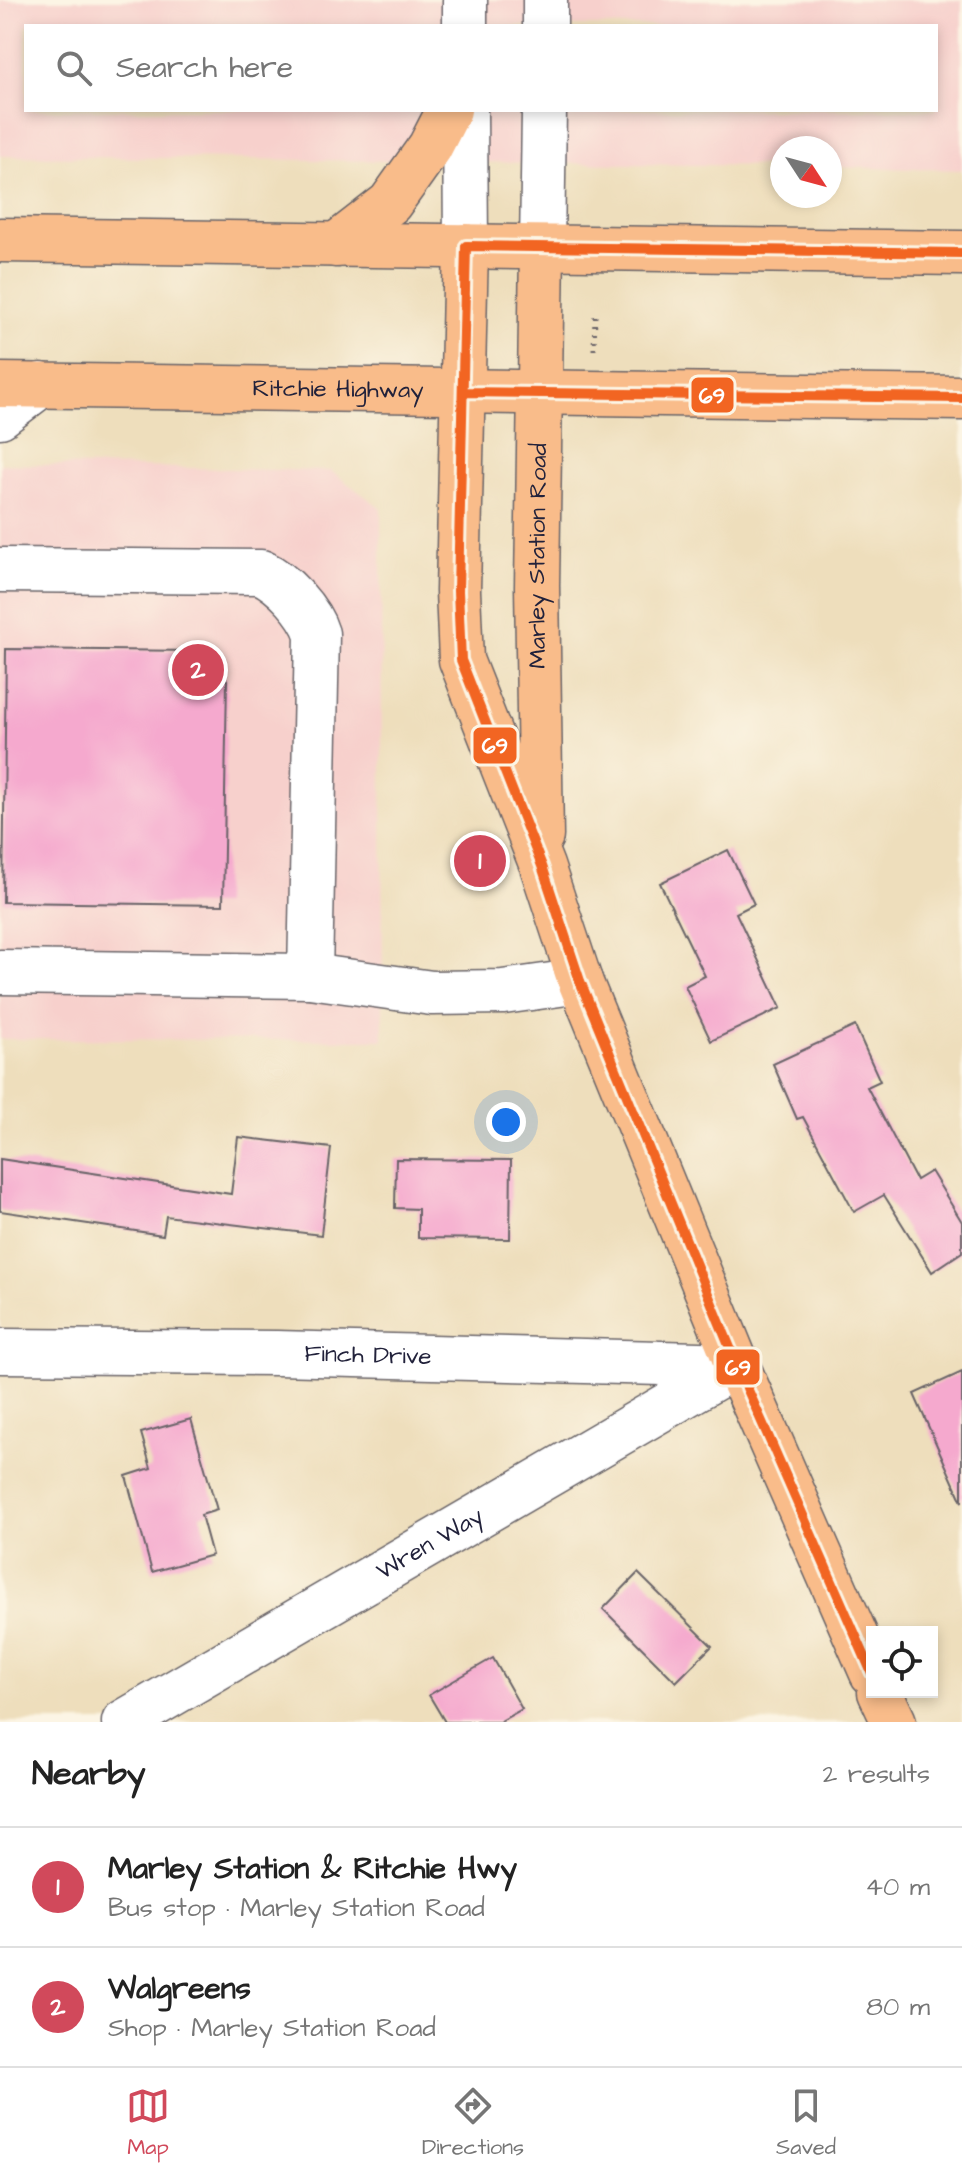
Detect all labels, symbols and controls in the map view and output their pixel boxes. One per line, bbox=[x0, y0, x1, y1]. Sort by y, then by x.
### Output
search box bbox=[24, 24, 938, 112]
icon: search bbox=[52, 46, 96, 90]
text: Search here bbox=[116, 47, 293, 89]
north arrow bbox=[770, 136, 842, 208]
street label: Ritchie Highway bbox=[252, 371, 424, 409]
line badge: 69 bbox=[690, 376, 735, 414]
text: 69 bbox=[699, 381, 725, 412]
street label: Marley Station Road bbox=[520, 443, 556, 669]
pin: 2 bbox=[172, 640, 224, 700]
line badge: 69 bbox=[472, 726, 518, 765]
text: 69 bbox=[482, 731, 508, 762]
pin: 1 bbox=[454, 831, 506, 891]
your location bbox=[486, 1102, 526, 1142]
street label: Finch Drive bbox=[304, 1337, 432, 1374]
line badge: 69 bbox=[715, 1348, 761, 1386]
text: 69 bbox=[725, 1353, 751, 1384]
street label: Wren Way bbox=[370, 1499, 490, 1588]
map controls bbox=[866, 1626, 938, 1698]
button: locate bbox=[866, 1626, 938, 1698]
text: Nearby bbox=[32, 1750, 146, 1798]
text: 2 results bbox=[822, 1756, 930, 1792]
text: Marley Station & Ritchie Hwy bbox=[108, 1848, 517, 1890]
text: 1 bbox=[56, 1869, 60, 1905]
text: 40 m bbox=[865, 1869, 930, 1905]
text: Bus stop · Marley Station Road bbox=[108, 1890, 485, 1926]
text: Walgreens bbox=[108, 1968, 251, 2010]
text: 2 bbox=[51, 1989, 65, 2025]
text: 80 m bbox=[866, 1989, 930, 2025]
text: Shop · Marley Station Road bbox=[108, 2010, 436, 2046]
tab: Map bbox=[126, 2084, 170, 2163]
tab: Directions bbox=[422, 2084, 524, 2163]
tab: Saved bbox=[776, 2084, 836, 2163]

